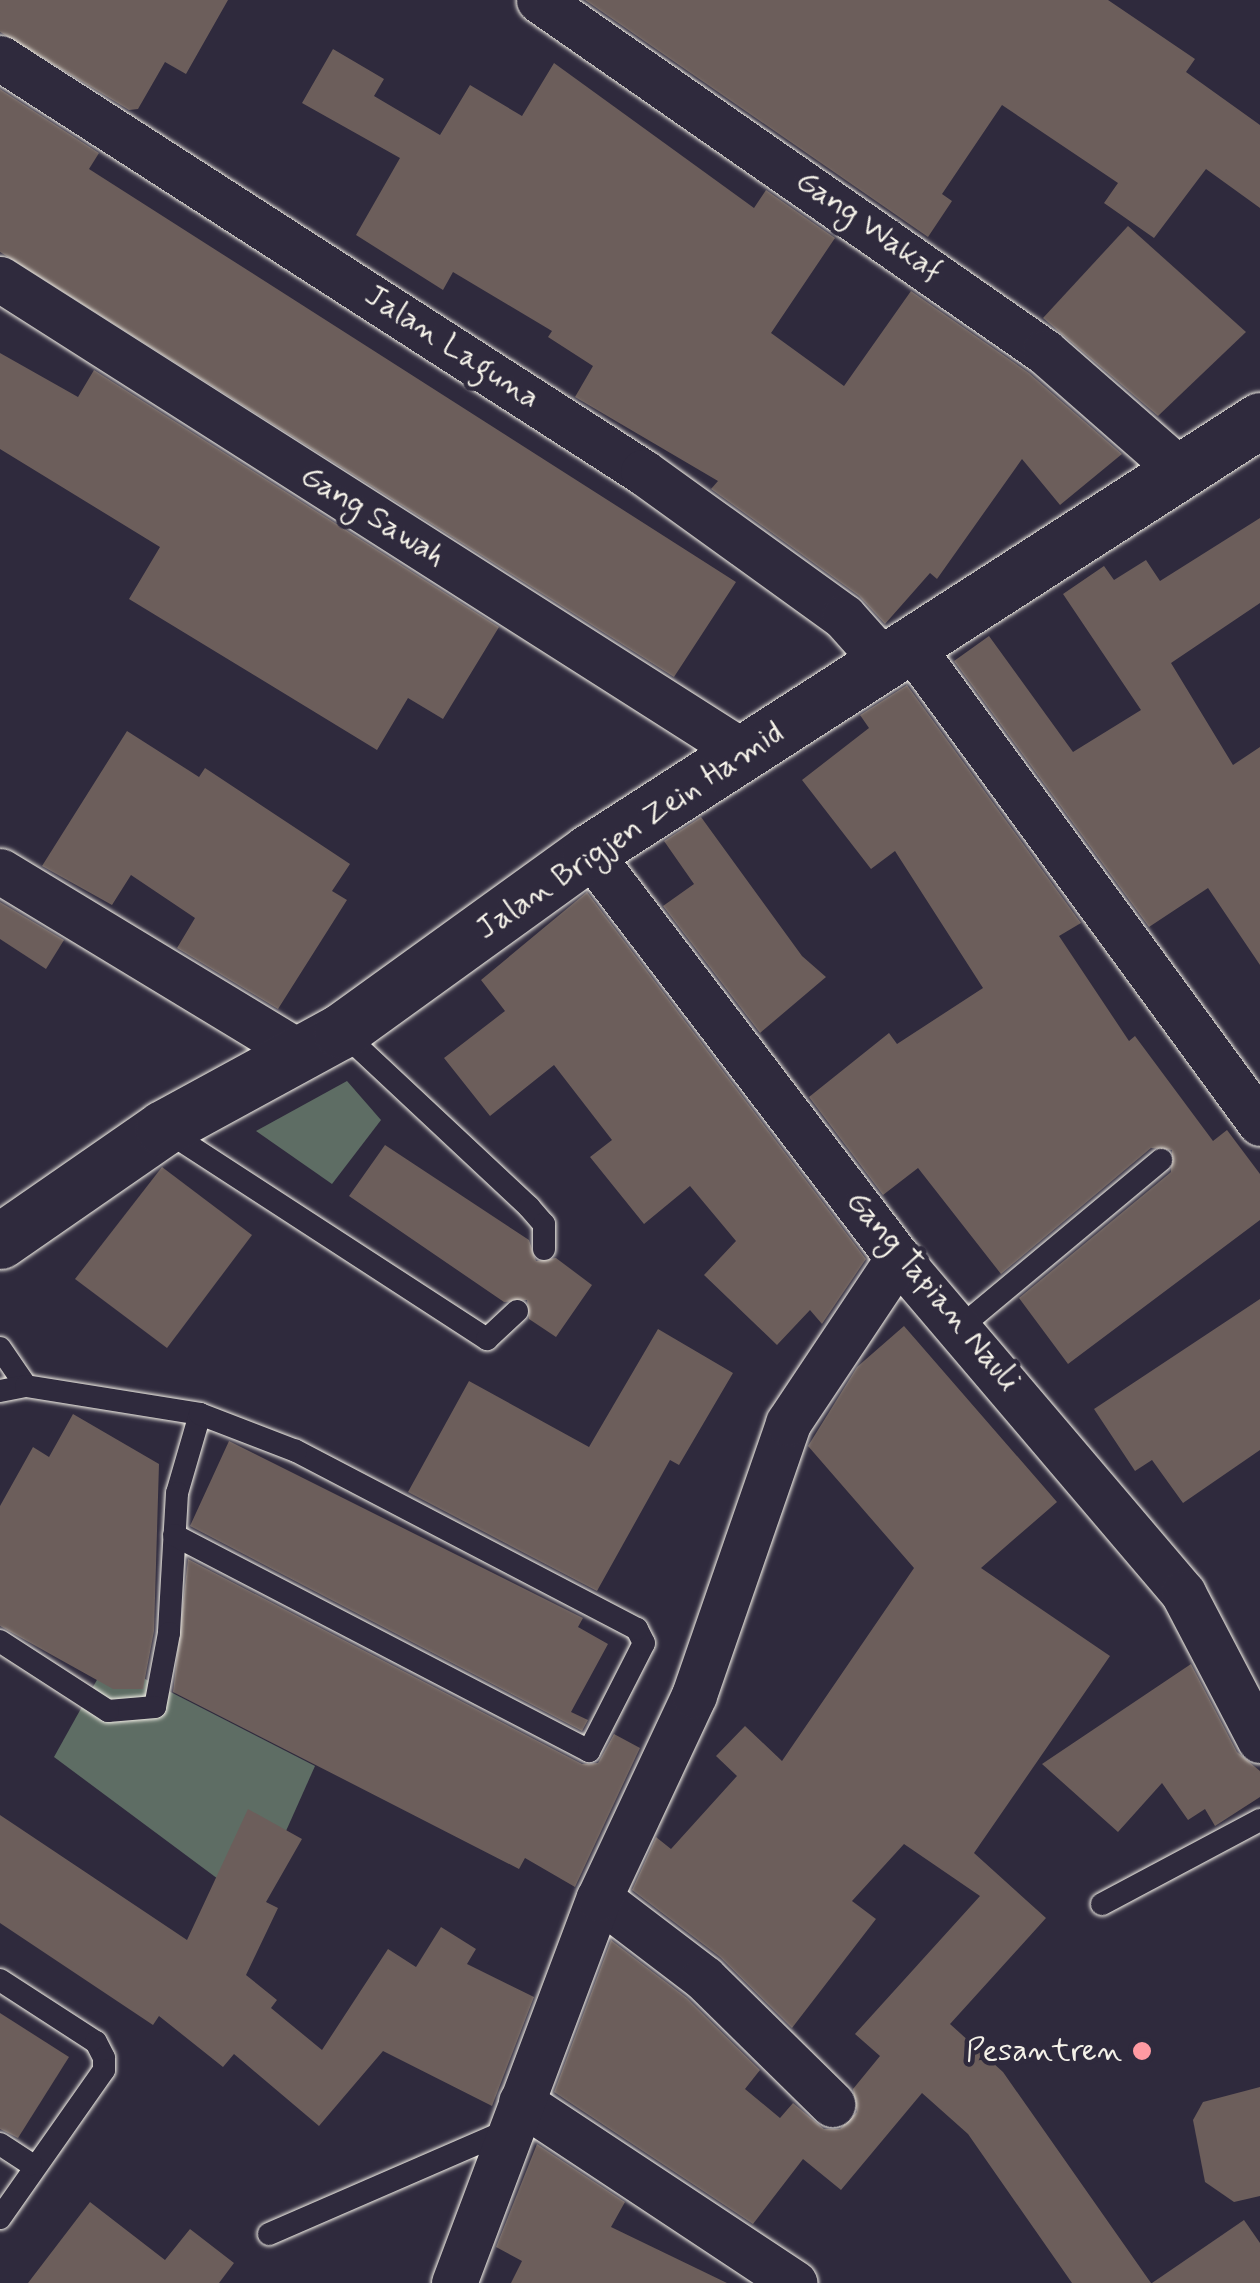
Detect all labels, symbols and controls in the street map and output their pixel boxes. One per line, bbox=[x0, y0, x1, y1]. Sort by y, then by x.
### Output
street label: Gang Wakaf bbox=[788, 162, 950, 290]
street label: Jalan Laguna bbox=[358, 277, 546, 417]
street label: Gang Sawah bbox=[293, 456, 453, 576]
street label: Jalan Brigjen Zein Hamid bbox=[468, 713, 792, 949]
street label: Gang Tapian Nauli bbox=[838, 1183, 1028, 1399]
place label: Pesantren bbox=[966, 2032, 1122, 2070]
marker: Pesantren bbox=[1131, 2040, 1153, 2062]

